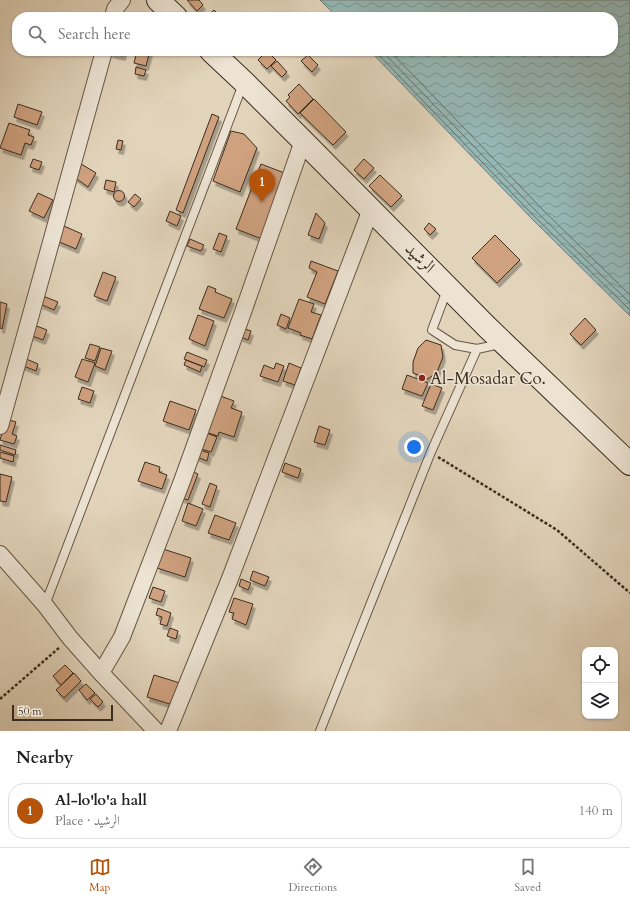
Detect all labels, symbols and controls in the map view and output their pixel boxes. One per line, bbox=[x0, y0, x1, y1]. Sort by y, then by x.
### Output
search box bbox=[12, 12, 618, 56]
icon: search bbox=[26, 23, 48, 45]
text: Search here bbox=[58, 24, 131, 44]
pin: 1 bbox=[249, 169, 275, 202]
street label: الرشيد bbox=[400, 238, 440, 278]
place label: Al-Mosadar Co. bbox=[430, 367, 546, 390]
marker: Al-Mosadar Co. bbox=[417, 373, 427, 383]
your location bbox=[404, 437, 424, 457]
map controls bbox=[582, 647, 618, 719]
button: locate bbox=[582, 647, 618, 683]
button: layers bbox=[582, 683, 618, 719]
scale bar bbox=[12, 703, 113, 722]
text: 50 m bbox=[18, 704, 42, 719]
text: Nearby bbox=[16, 746, 73, 769]
text: Al-lo'lo'a hall bbox=[55, 790, 147, 810]
text: 1 bbox=[27, 802, 33, 820]
text: 140 m bbox=[579, 802, 613, 820]
text: Place · الرشيد bbox=[55, 812, 120, 830]
tab: Map bbox=[89, 856, 111, 895]
tab: Directions bbox=[288, 856, 337, 895]
tab: Saved bbox=[515, 856, 541, 895]

